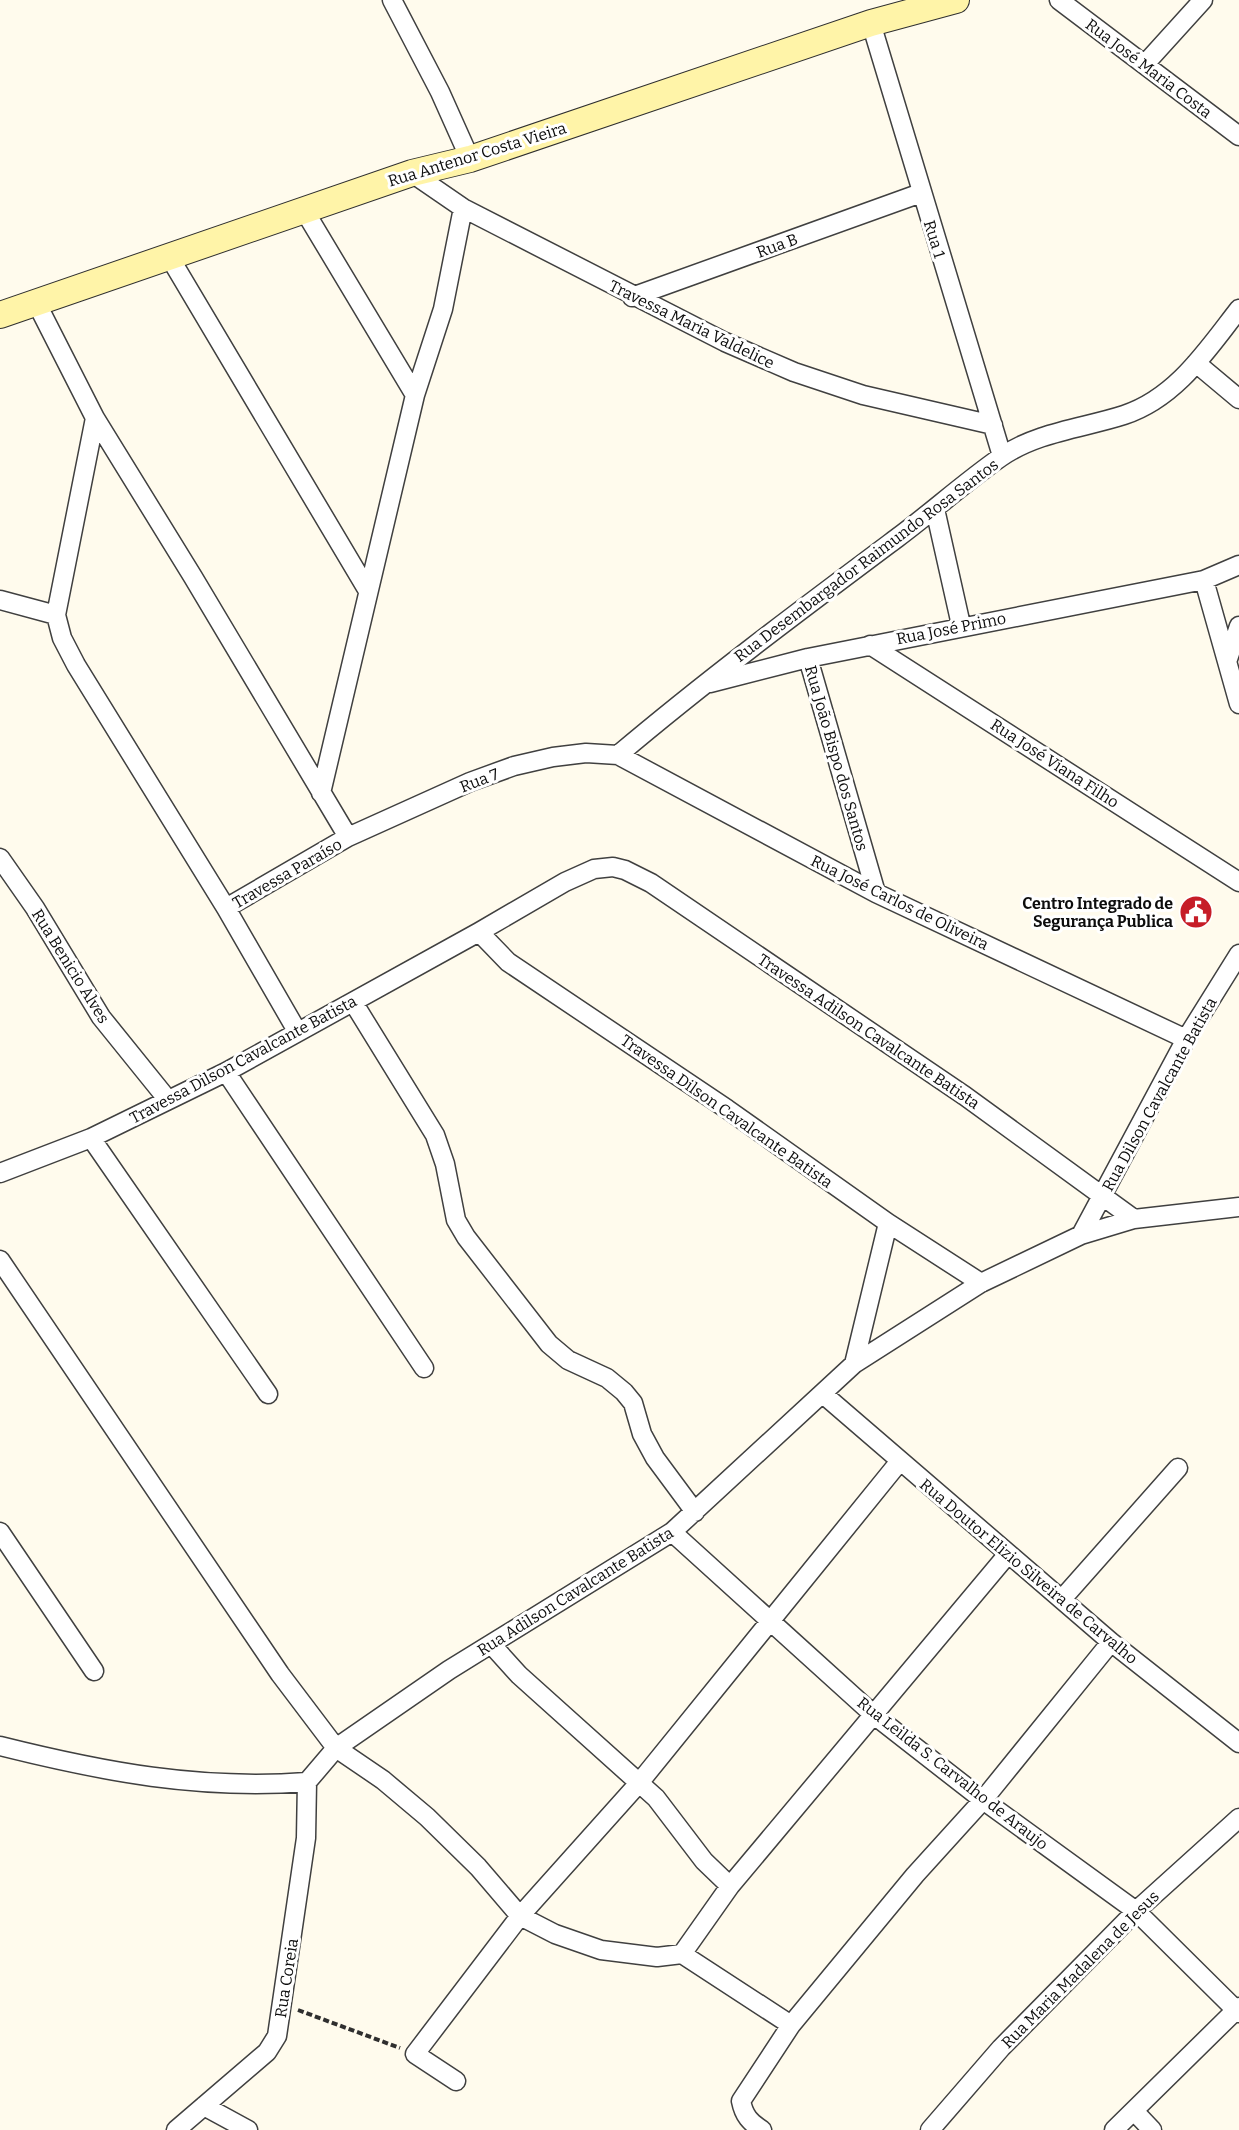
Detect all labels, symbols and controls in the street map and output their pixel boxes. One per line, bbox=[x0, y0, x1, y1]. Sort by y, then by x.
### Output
street label: Rua José Maria Costa bbox=[1082, 15, 1216, 122]
street label: Rua Antenor Costa Vieira bbox=[386, 118, 569, 191]
street label: Rua 1 bbox=[920, 218, 949, 261]
street label: Rua B bbox=[754, 229, 800, 262]
street label: Travessa Maria Valdelice bbox=[606, 276, 778, 373]
street label: Rua Desembargador Raimundo Rosa Santos bbox=[731, 455, 1002, 666]
street label: Rua José Primo bbox=[895, 609, 1008, 648]
street label: Rua João Bispo dos Santos bbox=[801, 663, 872, 853]
street label: Rua José Viana Filho bbox=[987, 715, 1122, 812]
street label: Rua 7 bbox=[457, 764, 501, 797]
street label: Travessa Paraíso bbox=[229, 834, 345, 912]
street label: Rua José Carlos de Oliveira bbox=[808, 851, 992, 954]
place label: Centro Integrado de Segurança Publica bbox=[1022, 894, 1173, 931]
public building icon: Centro Integrado de Segurança Publica bbox=[1178, 894, 1214, 930]
street label: Rua Benicio Alves bbox=[28, 906, 113, 1027]
street label: Travessa Adilson Cavalcante Batista bbox=[754, 950, 983, 1113]
street label: Travessa Dilson Cavalcante Batista bbox=[127, 991, 360, 1128]
street label: Rua Dilson Cavalcante Batista bbox=[1098, 994, 1221, 1194]
street label: Travessa Dilson Cavalcante Batista bbox=[617, 1031, 836, 1192]
street label: Rua Doutor Elizio Silveira de Carvalho bbox=[916, 1475, 1141, 1668]
street label: Rua Adilson Cavalcante Batista bbox=[474, 1523, 677, 1660]
street label: Rua Leilda S. Carvalho de Araujo bbox=[854, 1693, 1052, 1854]
street label: Rua Maria Madalena de Jesus bbox=[998, 1887, 1163, 2052]
street label: Rua Coreia bbox=[271, 1937, 302, 2019]

